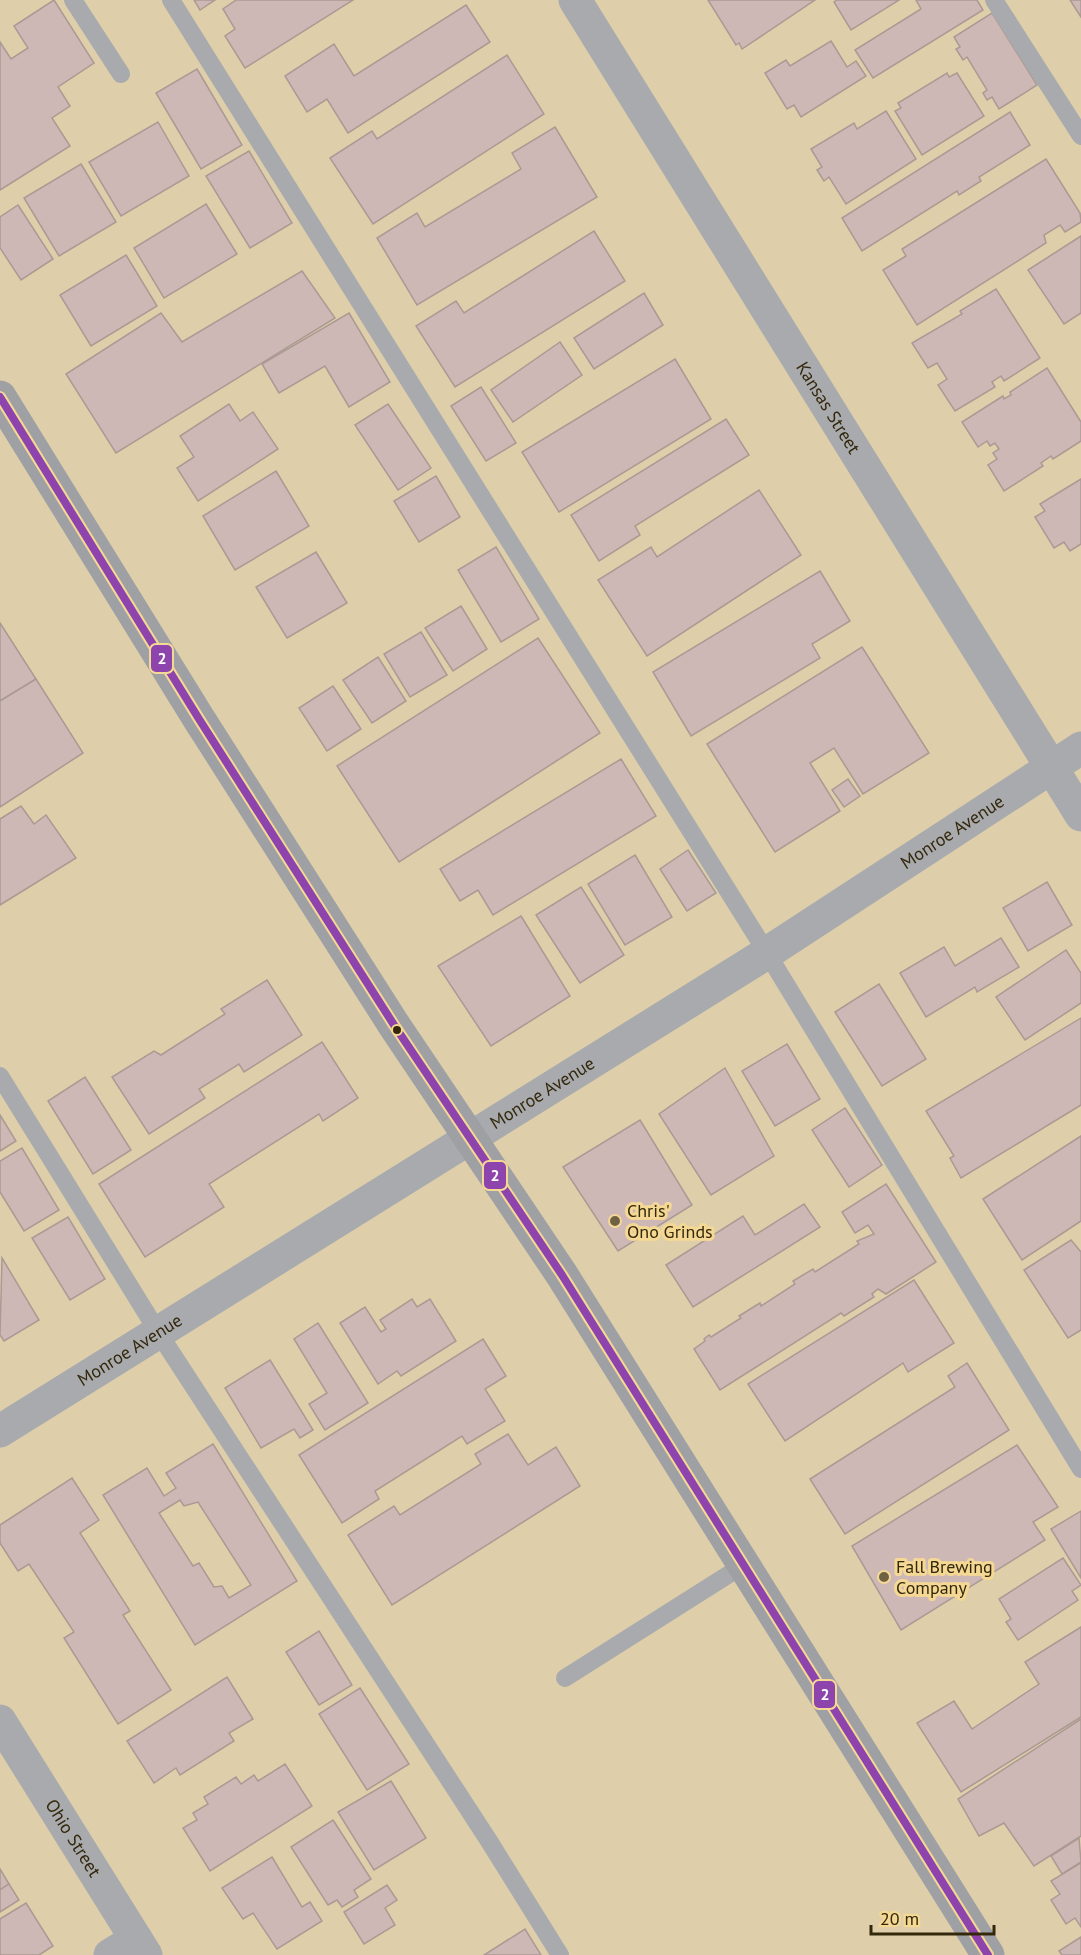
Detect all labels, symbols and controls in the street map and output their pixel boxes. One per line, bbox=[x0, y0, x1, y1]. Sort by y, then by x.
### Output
street label: Kansas Street bbox=[791, 357, 866, 458]
line badge: 2 bbox=[150, 644, 173, 673]
text: 2 bbox=[157, 648, 167, 668]
street label: Monroe Avenue bbox=[896, 789, 1008, 874]
unlabelled marker bbox=[391, 1024, 403, 1036]
street label: Monroe Avenue bbox=[485, 1051, 599, 1134]
line badge: 2 bbox=[483, 1161, 507, 1190]
text: 2 bbox=[490, 1165, 500, 1185]
place label: Chris' Ono Grinds bbox=[627, 1199, 713, 1243]
marker: Chris' Ono Grinds bbox=[608, 1214, 622, 1228]
street label: Monroe Avenue bbox=[73, 1308, 186, 1391]
place label: Fall Brewing Company bbox=[896, 1555, 993, 1599]
marker: Fall Brewing Company bbox=[877, 1570, 891, 1584]
line badge: 2 bbox=[813, 1680, 836, 1709]
text: 2 bbox=[820, 1684, 830, 1704]
street label: Ohio Street bbox=[41, 1795, 106, 1881]
scale bar bbox=[871, 1898, 994, 1936]
text: 20 m bbox=[880, 1907, 919, 1930]

